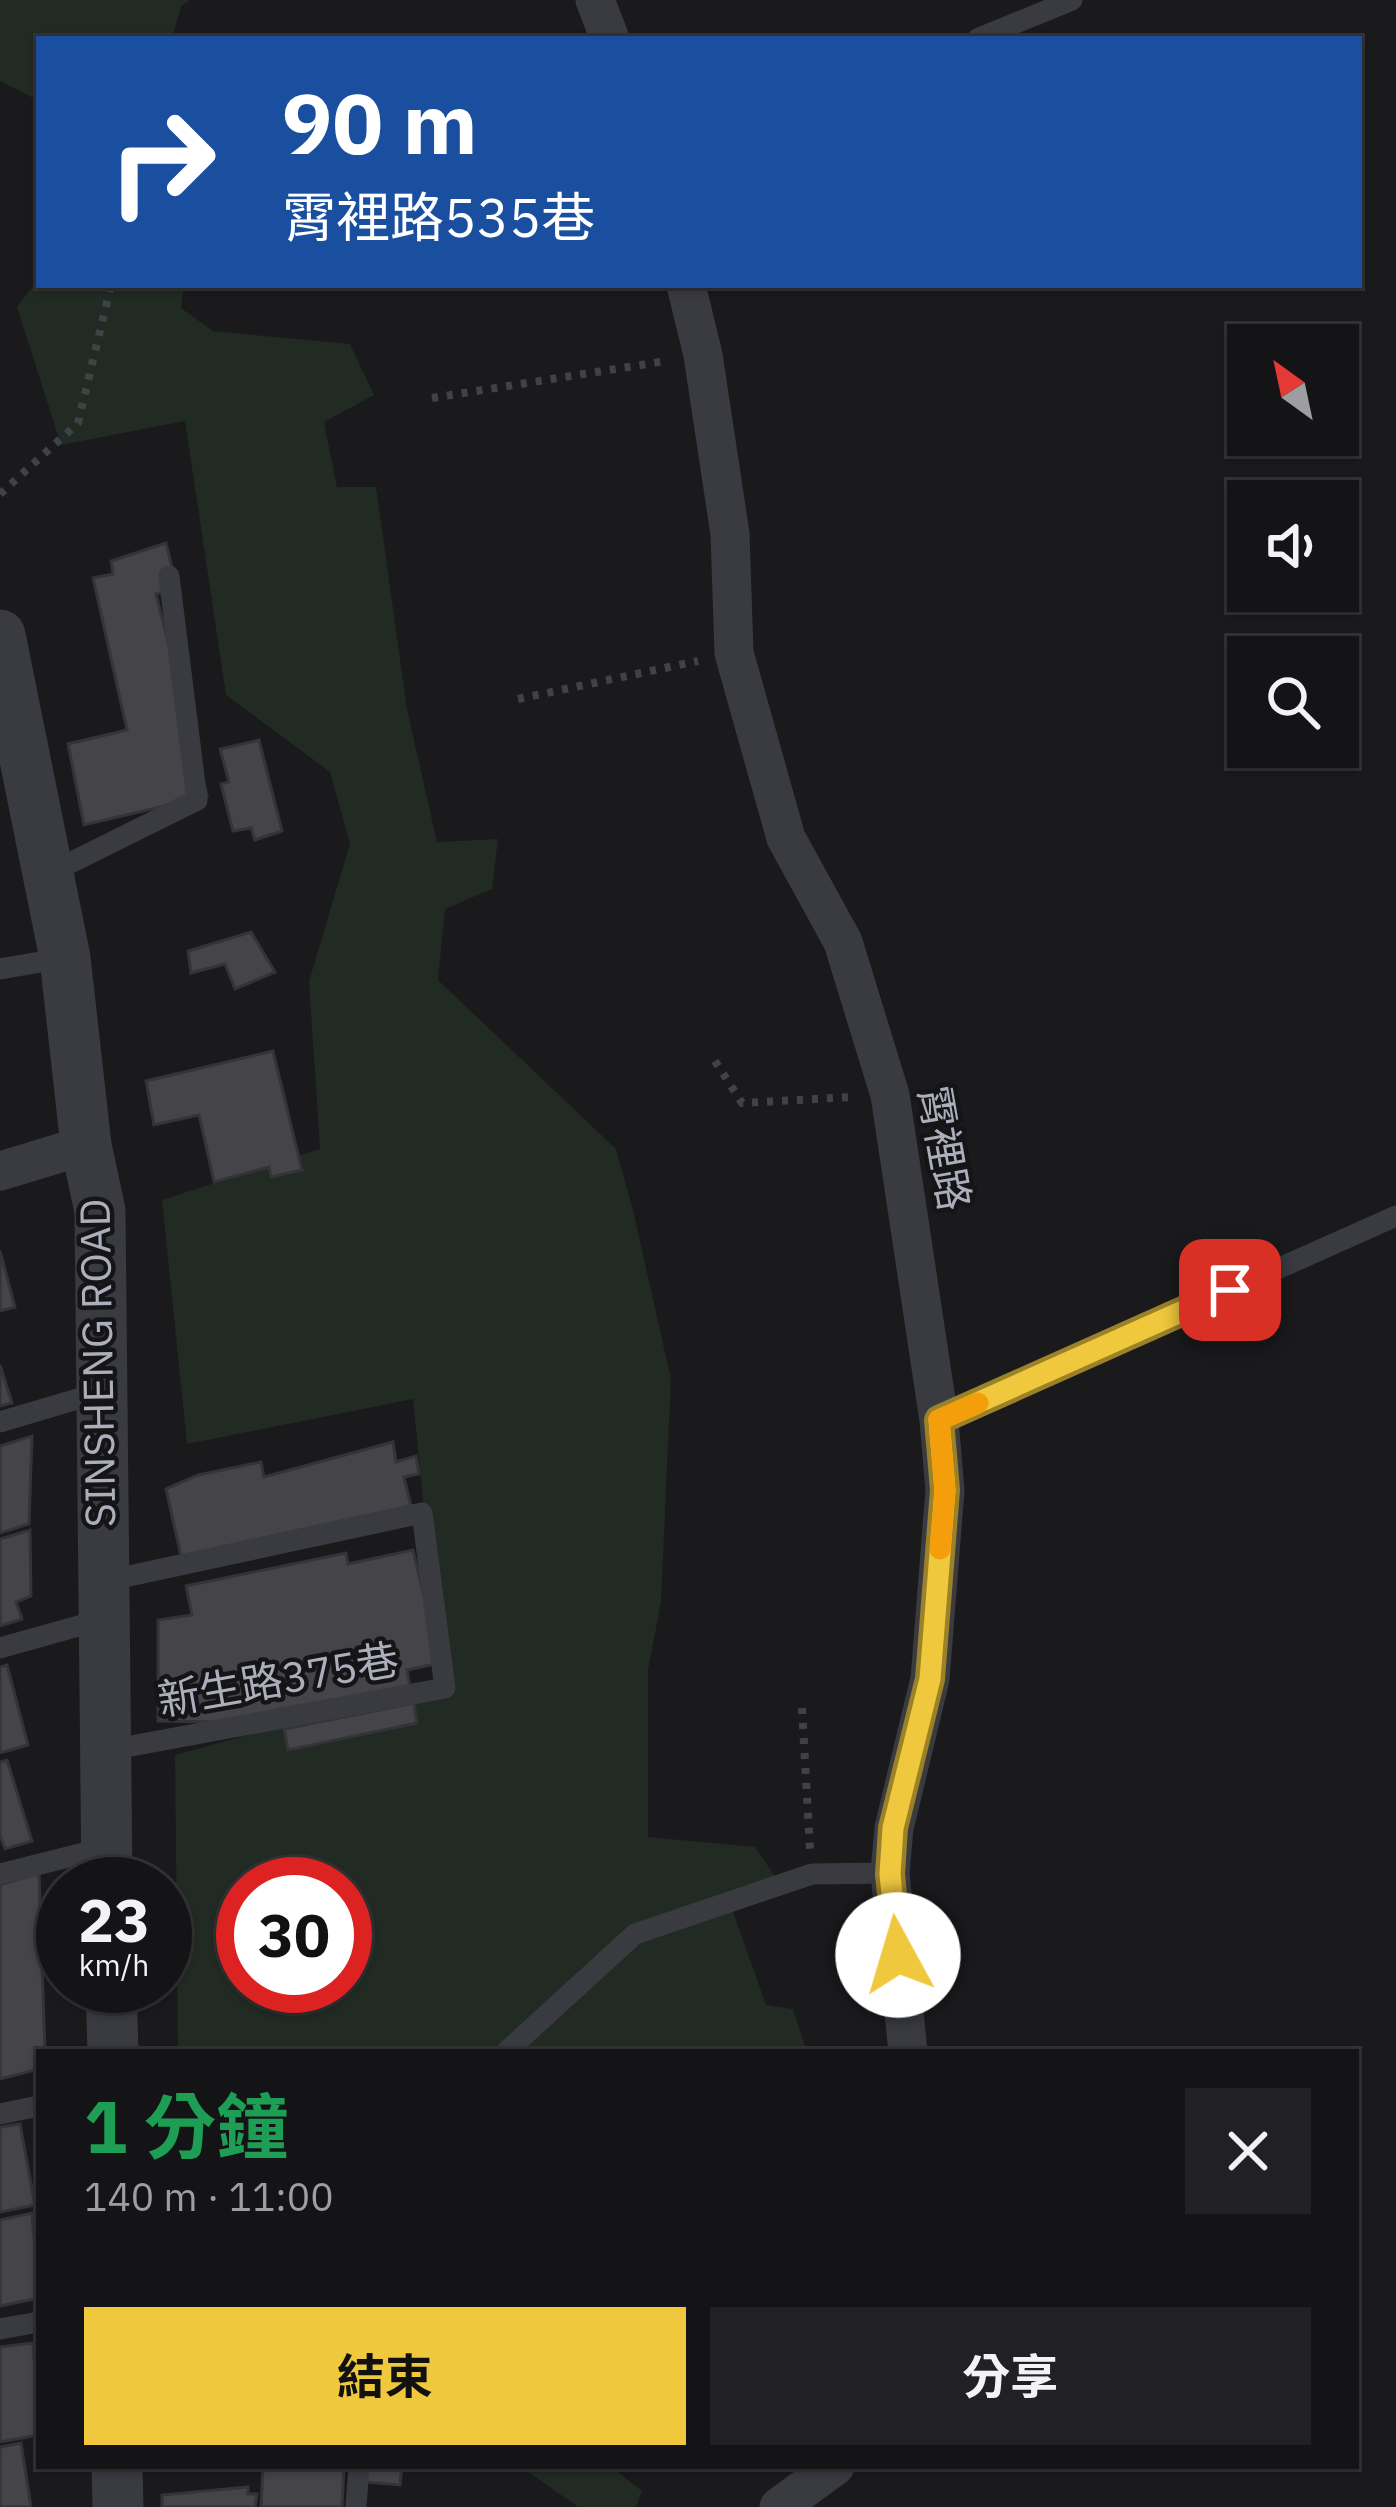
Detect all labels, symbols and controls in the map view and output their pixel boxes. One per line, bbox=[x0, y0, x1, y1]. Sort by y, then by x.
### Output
text: 90 m bbox=[282, 68, 478, 177]
icon: right bbox=[84, 84, 240, 240]
text: 霄裡路535巷 bbox=[282, 182, 595, 252]
north arrow bbox=[1227, 324, 1359, 456]
map controls bbox=[1227, 324, 1359, 768]
button: sound bbox=[1227, 480, 1359, 612]
button: search bbox=[1227, 636, 1359, 768]
street label: 霄裡路 bbox=[907, 1081, 983, 1215]
street label: SINSHENG ROAD bbox=[67, 1198, 127, 1528]
pin bbox=[1179, 1239, 1281, 1341]
icon: arrive bbox=[1197, 1257, 1263, 1323]
street label: 新生路375巷 bbox=[153, 1631, 403, 1727]
speed limit sign: 30 bbox=[216, 1857, 372, 2013]
text: 23 bbox=[78, 1880, 150, 1959]
position arrow bbox=[835, 1892, 961, 2018]
text: km/h bbox=[79, 1945, 149, 1984]
text: 1 分鐘 bbox=[84, 2079, 288, 2173]
button: close bbox=[1185, 2088, 1311, 2214]
text: 140 m · 11:00 bbox=[84, 2171, 334, 2222]
button: 結束 bbox=[84, 2307, 686, 2445]
button: 分享 bbox=[710, 2307, 1311, 2445]

